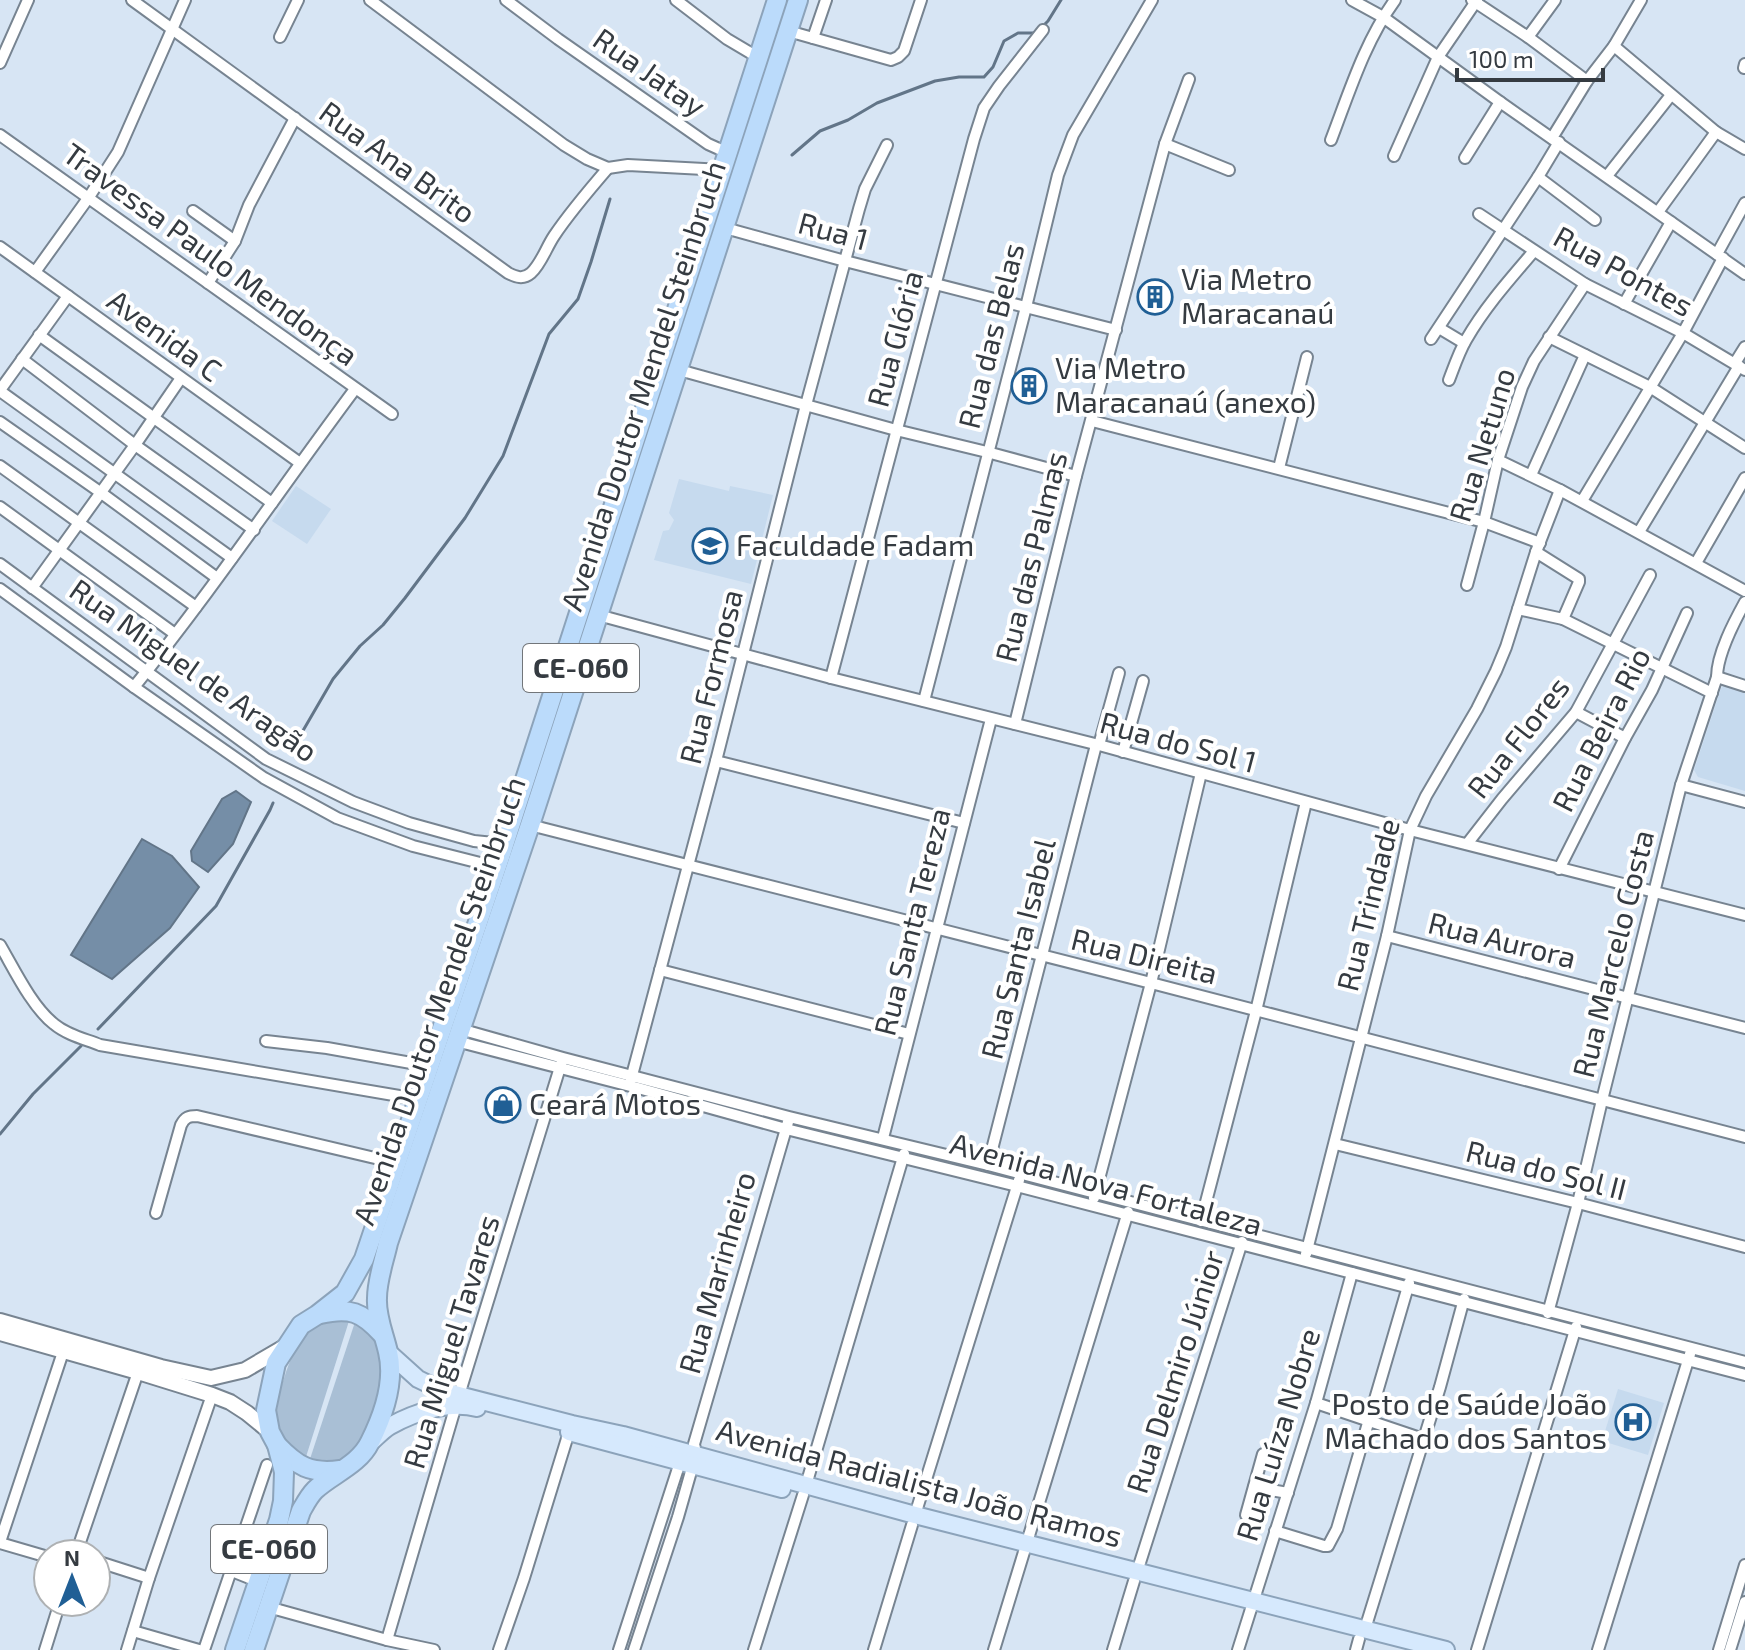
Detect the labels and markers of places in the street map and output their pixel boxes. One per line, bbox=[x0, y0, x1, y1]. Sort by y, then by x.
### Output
place label: Via Metro Maracanaú bbox=[1181, 260, 1334, 330]
building icon: Via Metro Maracanaú bbox=[1136, 278, 1174, 316]
place label: Via Metro Maracanaú (anexo) bbox=[1055, 349, 1316, 419]
building icon: Via Metro Maracanaú (anexo) bbox=[1010, 367, 1048, 405]
place label: Faculdade Fadam bbox=[736, 526, 974, 562]
school or university icon: Faculdade Fadam bbox=[691, 527, 729, 565]
place label: Ceará Motos bbox=[529, 1085, 701, 1121]
shop icon: Ceará Motos bbox=[484, 1086, 522, 1124]
place label: Posto de Saúde João Machado dos Santos bbox=[1324, 1385, 1607, 1455]
hospital icon: Posto de Saúde João Machado dos Santos bbox=[1614, 1403, 1652, 1441]

